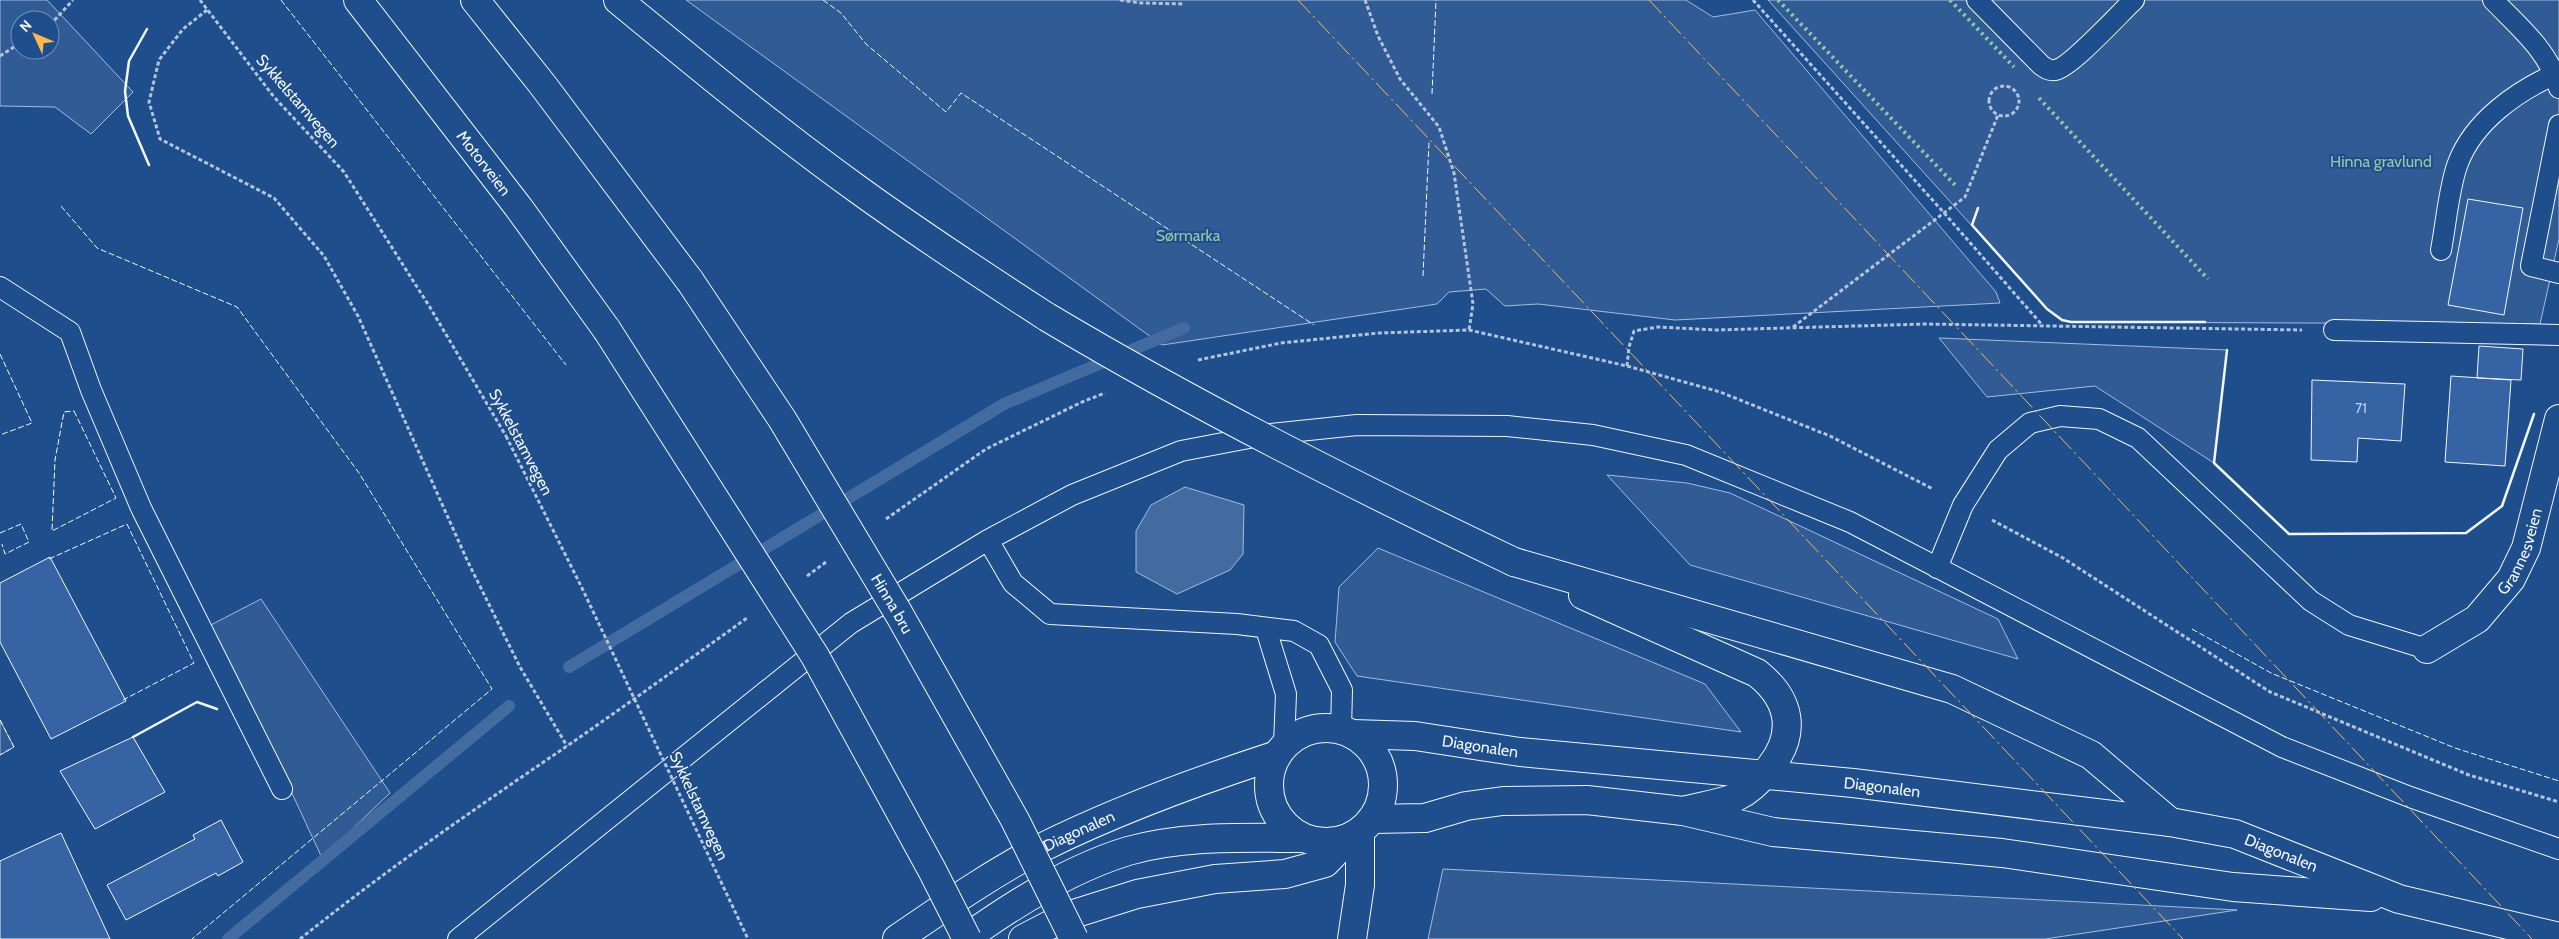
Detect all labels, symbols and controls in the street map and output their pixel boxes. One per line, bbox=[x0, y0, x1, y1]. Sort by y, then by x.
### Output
north arrow bbox=[10, 10, 60, 60]
text: N bbox=[16, 16, 36, 36]
street label: Sykkelstamvegen bbox=[252, 50, 344, 152]
street label: Motorveien bbox=[453, 127, 515, 199]
park label: Hinna gravlund bbox=[2330, 152, 2432, 171]
park label: Sørmarka bbox=[1156, 226, 1221, 245]
street label: Sykkelstamvegen bbox=[485, 386, 557, 498]
house number: 71 bbox=[2355, 399, 2367, 417]
street label: Grannesveien bbox=[2493, 506, 2545, 598]
street label: Hinna bru bbox=[868, 570, 917, 637]
street label: Diagonalen bbox=[1441, 731, 1520, 761]
street label: Sykkelstamvegen bbox=[666, 749, 732, 863]
street label: Diagonalen bbox=[1843, 773, 1921, 801]
street label: Diagonalen bbox=[1040, 806, 1117, 855]
street label: Diagonalen bbox=[2242, 829, 2321, 875]

